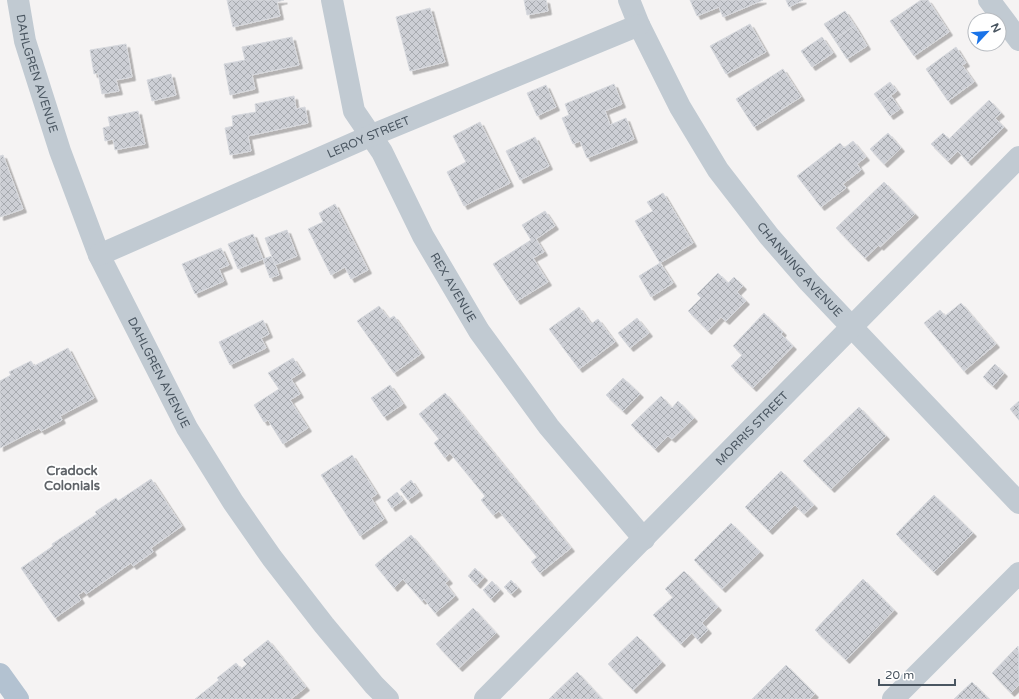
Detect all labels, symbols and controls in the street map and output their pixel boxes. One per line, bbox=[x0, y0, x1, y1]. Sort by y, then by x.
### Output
north arrow bbox=[967, 12, 1007, 52]
street label: DAHLGREN AVENUE bbox=[14, 13, 61, 135]
text: N bbox=[988, 21, 1003, 35]
street label: LEROY STREET bbox=[325, 113, 412, 161]
street label: CHANNING AVENUE bbox=[754, 219, 846, 320]
street label: REX AVENUE bbox=[427, 250, 479, 325]
street label: DAHLGREN AVENUE bbox=[125, 315, 193, 431]
street label: MORRIS STREET bbox=[713, 388, 792, 468]
district label: Cradock Colonials bbox=[44, 463, 100, 494]
scale bar bbox=[879, 661, 955, 687]
text: 20 m bbox=[885, 668, 914, 682]

